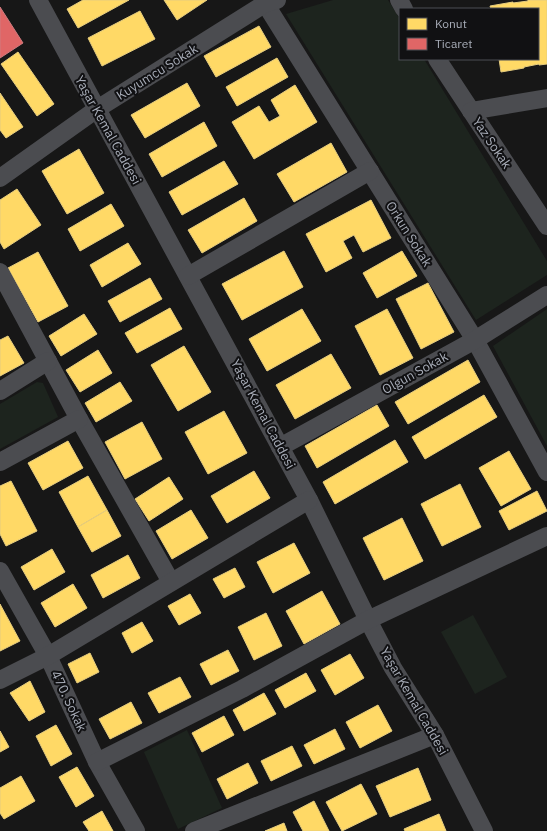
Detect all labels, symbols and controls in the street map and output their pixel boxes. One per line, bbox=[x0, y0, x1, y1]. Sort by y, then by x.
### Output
legend bbox=[399, 8, 539, 60]
text: Konut bbox=[435, 16, 467, 31]
text: Ticaret bbox=[435, 36, 472, 51]
street label: Kuyumcu Sokak bbox=[113, 40, 201, 104]
street label: Yaşar Kemal Caddesi bbox=[71, 73, 145, 187]
street label: Yaz Sokak bbox=[469, 114, 515, 172]
street label: Orkun Sokak bbox=[382, 198, 436, 270]
street label: Olgun Sokak bbox=[379, 348, 451, 398]
street label: Yaşar Kemal Caddesi bbox=[227, 356, 299, 472]
street label: Yaşar Kemal Caddesi bbox=[376, 644, 452, 758]
street label: 470. Sokak bbox=[47, 668, 91, 734]

